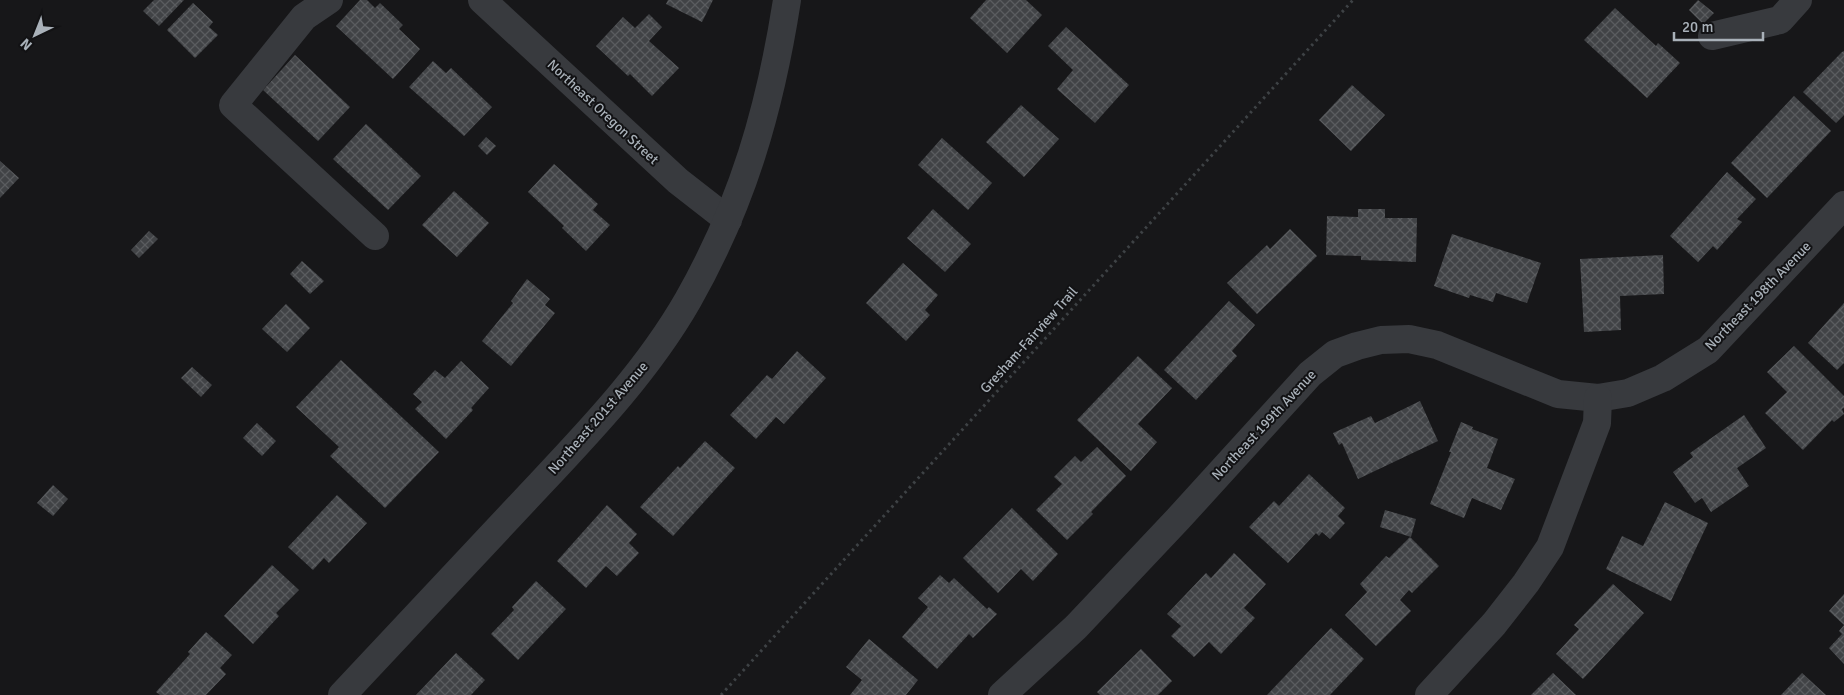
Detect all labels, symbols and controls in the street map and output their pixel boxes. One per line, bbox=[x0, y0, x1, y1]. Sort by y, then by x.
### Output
north arrow bbox=[10, 10, 60, 60]
scale bar bbox=[1674, 10, 1763, 42]
text: 20 m bbox=[1682, 18, 1713, 36]
text: N bbox=[17, 35, 36, 54]
street label: Northeast Oregon Street bbox=[544, 56, 662, 168]
street label: Northeast 198th Avenue bbox=[1702, 238, 1814, 354]
street label: Gresham-Fairview Trail bbox=[977, 283, 1081, 397]
street label: Northeast 201st Avenue bbox=[544, 358, 652, 478]
street label: Northeast 199th Avenue bbox=[1208, 366, 1320, 484]

